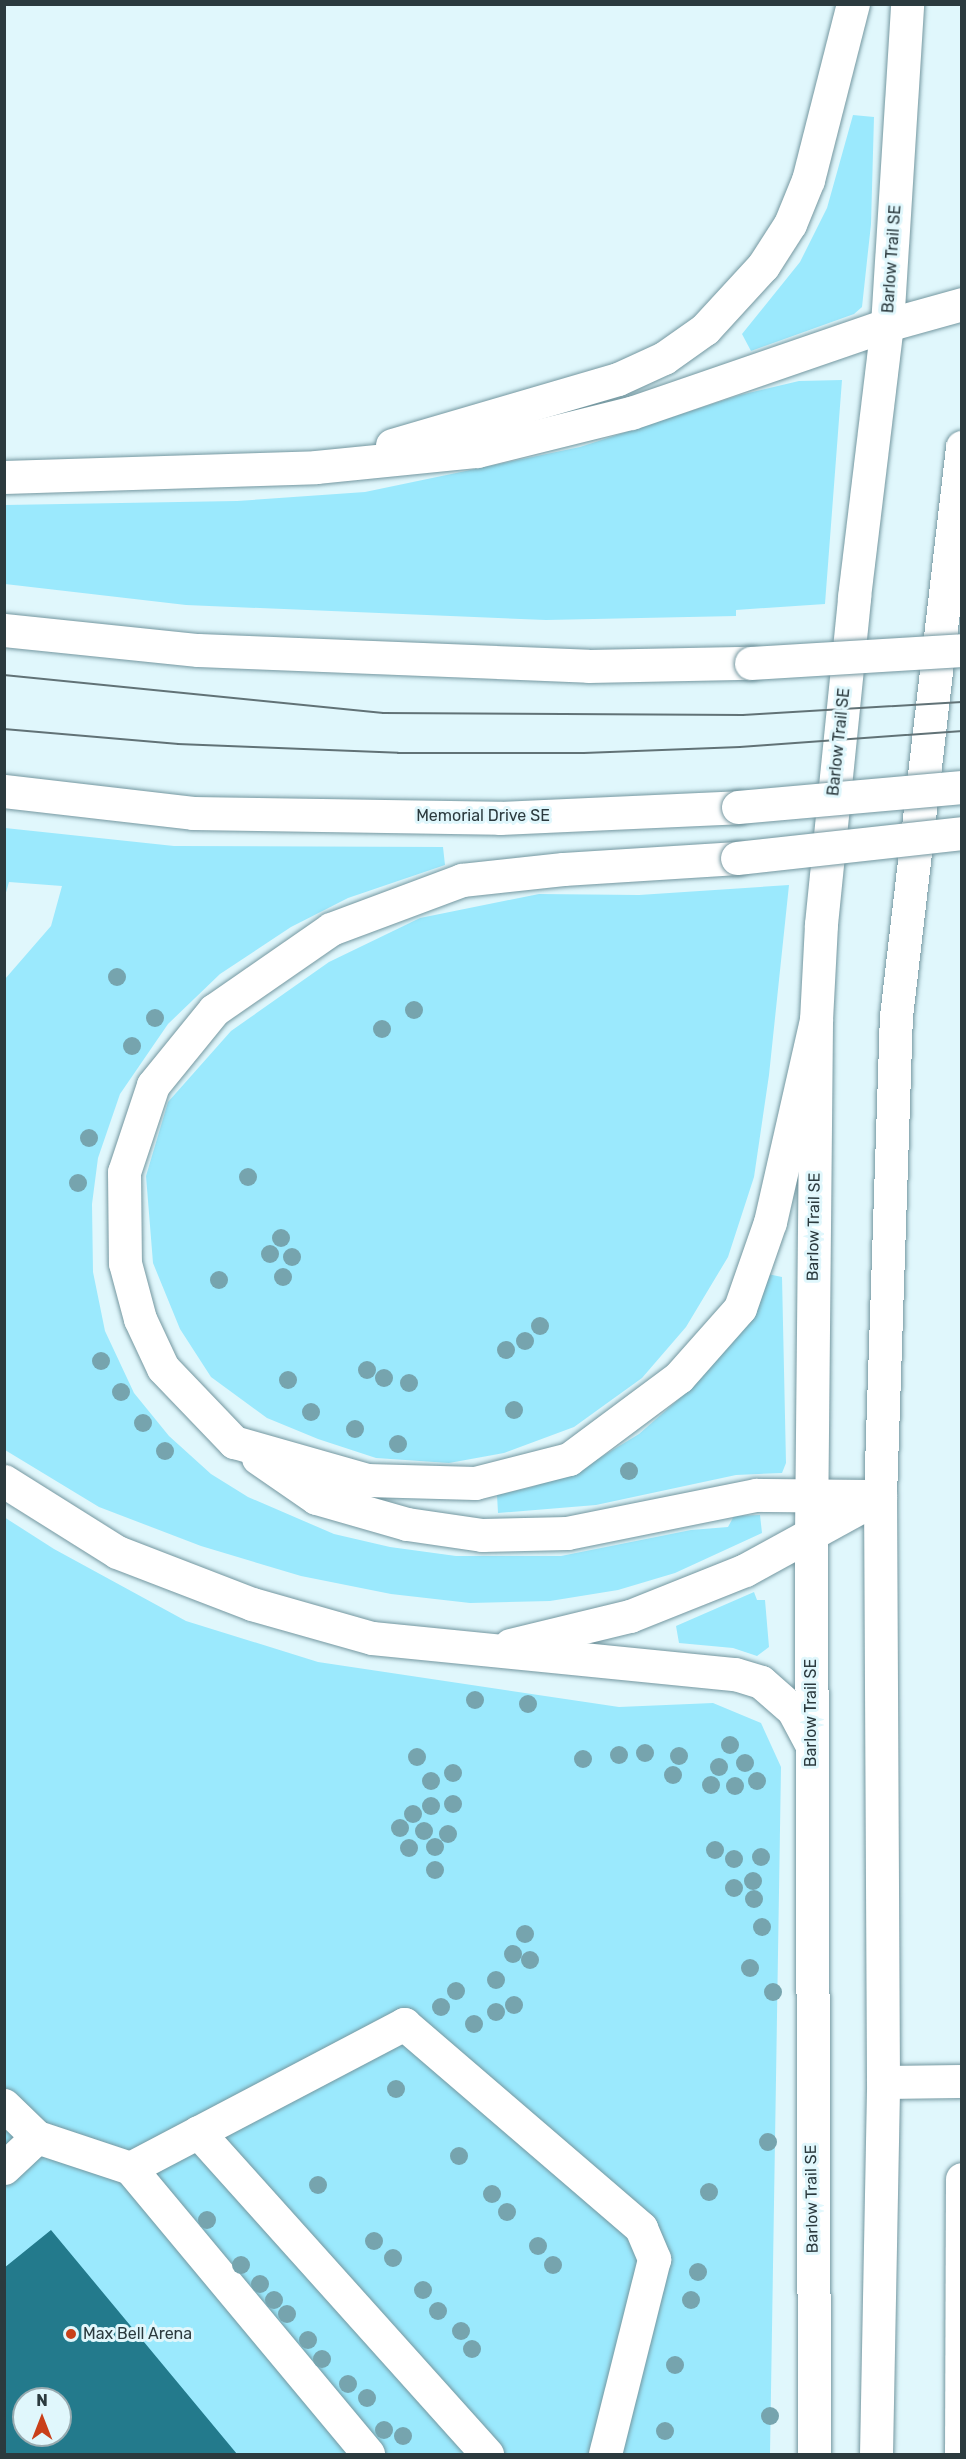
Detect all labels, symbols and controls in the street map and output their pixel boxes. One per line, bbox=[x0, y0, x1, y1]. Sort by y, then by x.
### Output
street label: Barlow Trail SE bbox=[879, 204, 905, 314]
street label: Barlow Trail SE bbox=[824, 687, 854, 797]
street label: Memorial Drive SE bbox=[416, 806, 550, 826]
street label: Barlow Trail SE bbox=[803, 1172, 825, 1282]
street label: Barlow Trail SE bbox=[801, 1658, 821, 1768]
street label: Barlow Trail SE bbox=[801, 2144, 823, 2254]
place label: Max Bell Arena bbox=[83, 2324, 193, 2344]
marker: Max Bell Arena bbox=[64, 2327, 78, 2341]
north arrow bbox=[12, 2387, 72, 2447]
text: N bbox=[36, 2391, 48, 2410]

